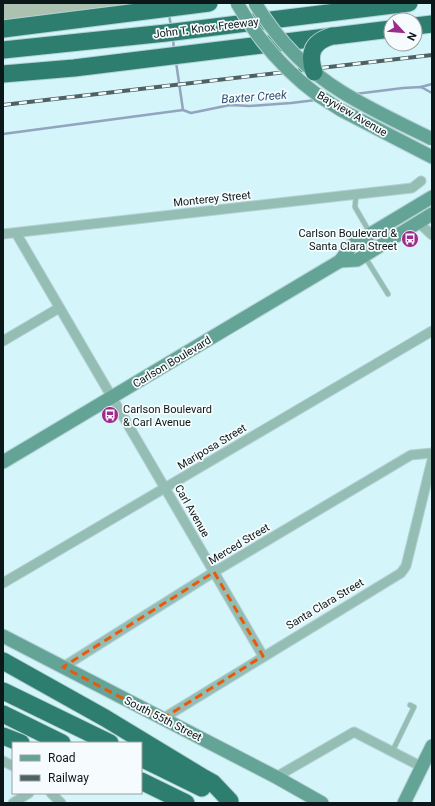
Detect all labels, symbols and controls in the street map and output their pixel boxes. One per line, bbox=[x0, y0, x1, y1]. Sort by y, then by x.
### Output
north arrow bbox=[383, 12, 423, 52]
street label: John T. Knox Freeway bbox=[153, 15, 260, 41]
text: N bbox=[404, 30, 419, 43]
water label: Baxter Creek bbox=[221, 88, 288, 106]
street label: Bayview Avenue bbox=[315, 89, 389, 139]
street label: Monterey Street bbox=[173, 188, 252, 210]
place label: Carlson Boulevard & Santa Clara Street bbox=[298, 227, 397, 253]
bus stop icon: Carlson Boulevard & Santa Clara Street bbox=[400, 229, 420, 249]
street label: Carlson Boulevard bbox=[131, 334, 213, 390]
place label: Carlson Boulevard & Carl Avenue bbox=[123, 403, 212, 429]
bus stop icon: Carlson Boulevard & Carl Avenue bbox=[100, 405, 120, 425]
street label: Mariposa Street bbox=[175, 421, 249, 473]
street label: Carl Avenue bbox=[172, 483, 212, 540]
street label: Merced Street bbox=[206, 521, 272, 567]
street label: Santa Clara Street bbox=[284, 576, 366, 632]
street label: South 55th Street bbox=[122, 694, 204, 744]
legend bbox=[12, 742, 142, 794]
text: Road bbox=[48, 751, 76, 765]
text: Railway bbox=[48, 771, 89, 785]

